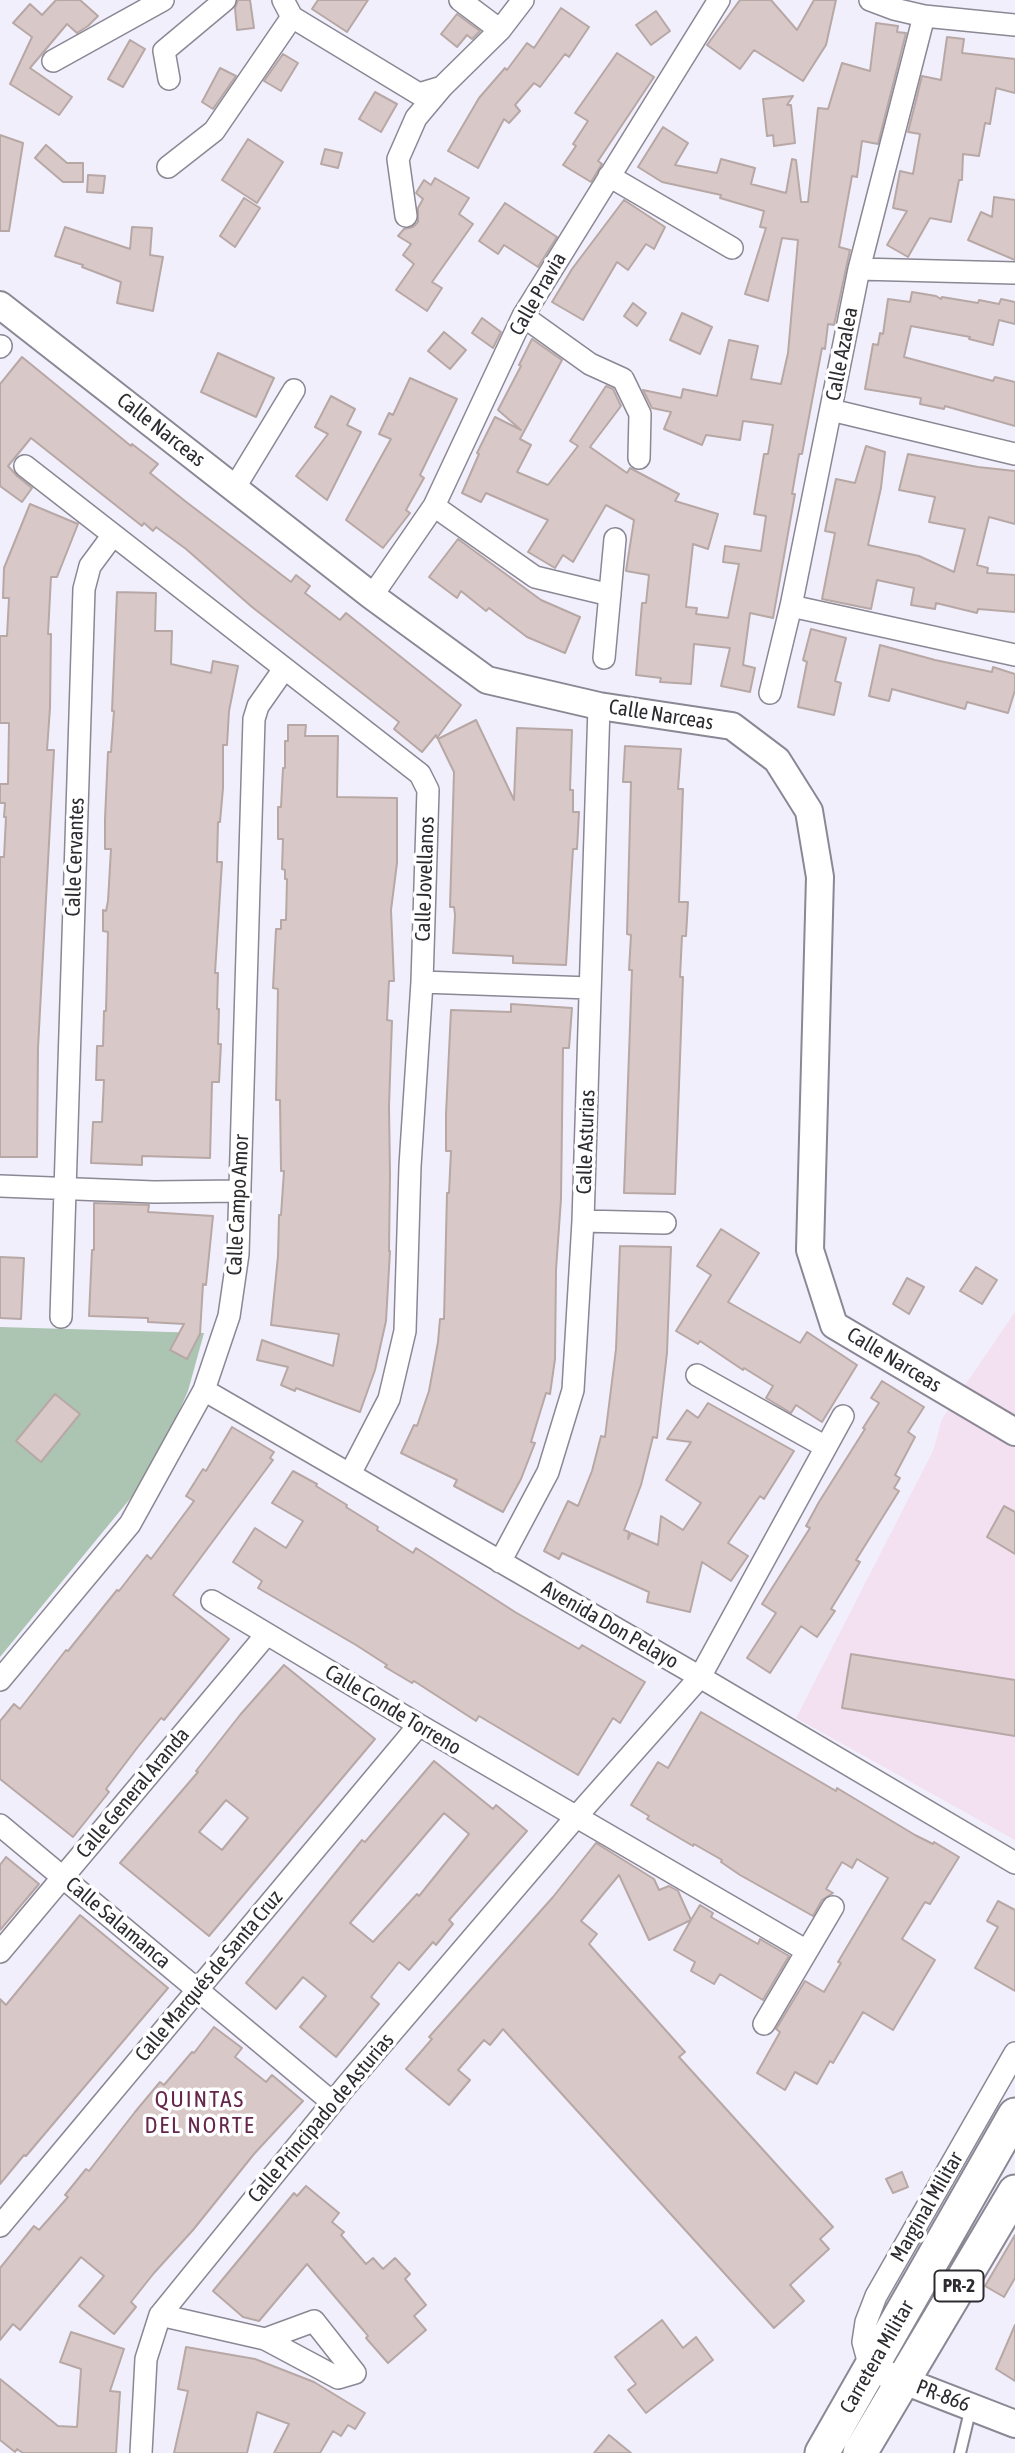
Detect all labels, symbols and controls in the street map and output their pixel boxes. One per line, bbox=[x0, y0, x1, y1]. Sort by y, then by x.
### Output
street label: Calle Pravia bbox=[504, 248, 572, 340]
street label: Calle Azalea bbox=[821, 305, 863, 403]
street label: Calle Narceas bbox=[112, 388, 210, 472]
street label: Calle Narceas bbox=[607, 694, 715, 736]
street label: Calle Cervantes bbox=[60, 797, 90, 917]
street label: Calle Jovellanos bbox=[410, 816, 440, 942]
street label: Calle Asturias bbox=[572, 1089, 600, 1195]
street label: Calle Campo Amor bbox=[222, 1134, 254, 1276]
street label: Calle Narceas bbox=[842, 1322, 946, 1398]
street label: Avenida Don Pelayo bbox=[537, 1576, 683, 1674]
street label: Calle Conde Torreno bbox=[320, 1659, 466, 1761]
street label: Calle General Aranda bbox=[71, 1723, 195, 1863]
street label: Calle Salamanca bbox=[60, 1872, 176, 1974]
street label: Calle Marqués de Santa Cruz bbox=[130, 1885, 288, 2067]
street label: Calle Principado de Asturias bbox=[243, 2028, 399, 2208]
district label: QUINTAS DEL NORTE bbox=[146, 2086, 254, 2140]
street label: Marginal Militar bbox=[885, 2147, 969, 2267]
road number: PR-2 bbox=[934, 2270, 984, 2302]
street label: Carretera Militar bbox=[835, 2296, 919, 2418]
street label: PR-866 bbox=[913, 2374, 973, 2418]

